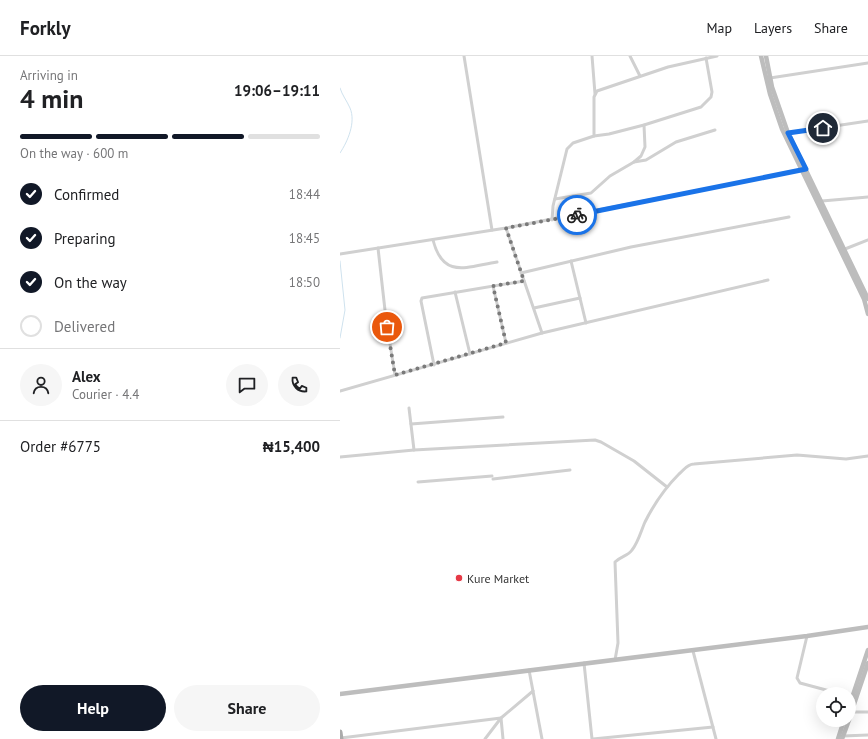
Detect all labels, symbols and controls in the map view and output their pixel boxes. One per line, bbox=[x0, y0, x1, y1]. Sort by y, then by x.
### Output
text: Forkly bbox=[20, 16, 71, 40]
text: Map bbox=[706, 19, 732, 37]
text: Layers bbox=[754, 19, 792, 37]
text: Share bbox=[814, 19, 848, 37]
text: Arriving in bbox=[20, 67, 78, 84]
text: 19:06–19:11 bbox=[234, 81, 320, 100]
text: 4 min bbox=[20, 82, 83, 115]
pin bbox=[806, 111, 840, 145]
icon: home bbox=[812, 117, 834, 139]
text: On the way · 600 m bbox=[20, 145, 128, 162]
icon: check bbox=[20, 183, 42, 205]
text: Confirmed bbox=[54, 185, 119, 204]
text: 18:44 bbox=[289, 186, 320, 203]
courier bbox=[557, 195, 597, 235]
icon: bike bbox=[566, 204, 588, 226]
icon: check bbox=[20, 227, 42, 249]
text: Preparing bbox=[54, 229, 116, 248]
text: 18:45 bbox=[289, 230, 320, 247]
icon: check bbox=[20, 271, 42, 293]
text: On the way bbox=[54, 273, 127, 292]
text: 18:50 bbox=[289, 274, 320, 291]
pin bbox=[370, 310, 404, 344]
icon: bag bbox=[376, 316, 398, 338]
text: Delivered bbox=[54, 317, 115, 336]
button: person bbox=[20, 364, 62, 406]
button: chat bbox=[226, 364, 268, 406]
button: phone bbox=[278, 364, 320, 406]
text: Alex bbox=[72, 367, 101, 386]
text: Courier · 4.4 bbox=[72, 386, 139, 403]
text: Order #6775 bbox=[20, 437, 101, 456]
text: ₦15,400 bbox=[263, 437, 320, 456]
place label: Kure Market bbox=[467, 571, 529, 586]
marker: Kure Market bbox=[454, 573, 464, 583]
button: Help bbox=[20, 685, 166, 731]
button: Share bbox=[174, 685, 320, 731]
map controls bbox=[816, 687, 856, 727]
button: locate bbox=[816, 687, 856, 727]

